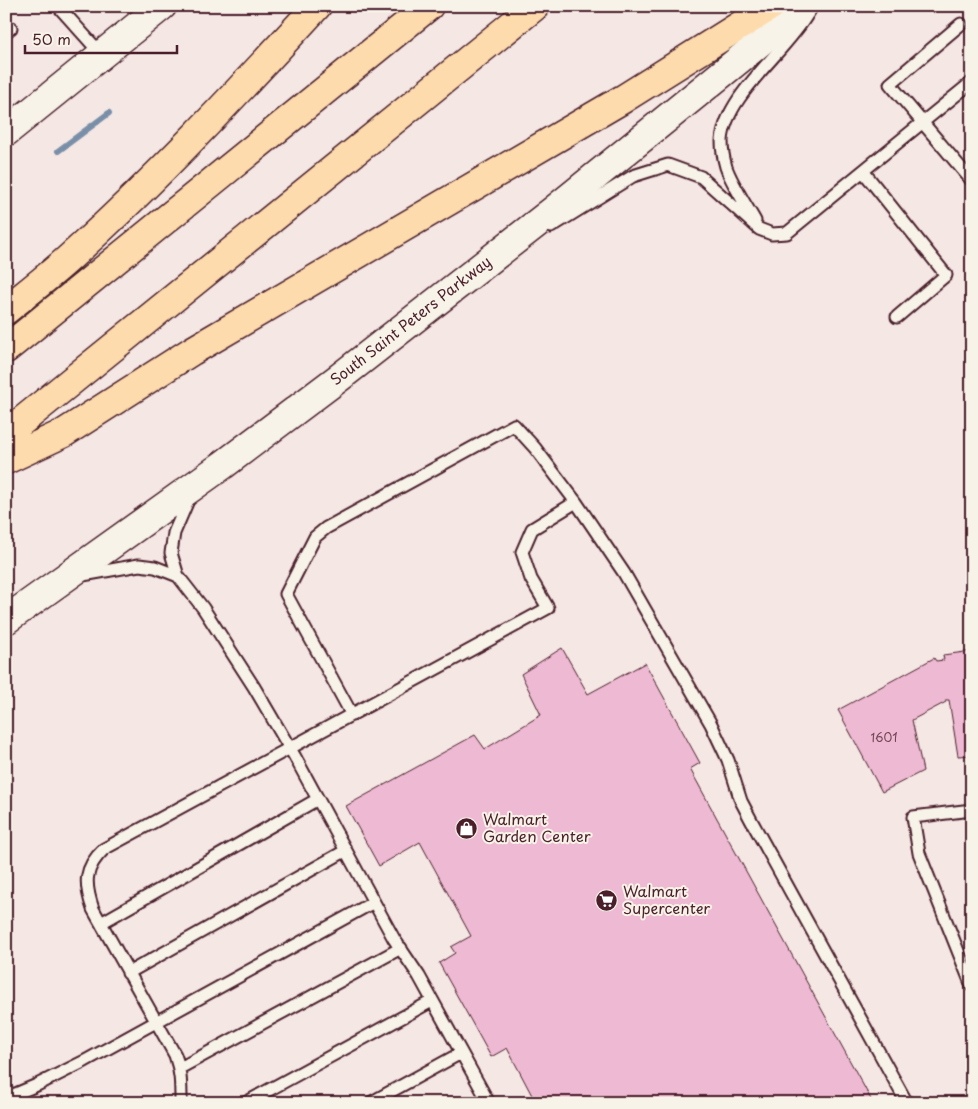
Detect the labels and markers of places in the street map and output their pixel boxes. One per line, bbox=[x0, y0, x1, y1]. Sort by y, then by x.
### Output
place label: Walmart Garden Center bbox=[483, 807, 591, 847]
shop icon: Walmart Garden Center bbox=[455, 817, 479, 841]
place label: Walmart Supercenter bbox=[623, 879, 710, 919]
supermarket icon: Walmart Supercenter bbox=[595, 889, 619, 913]

